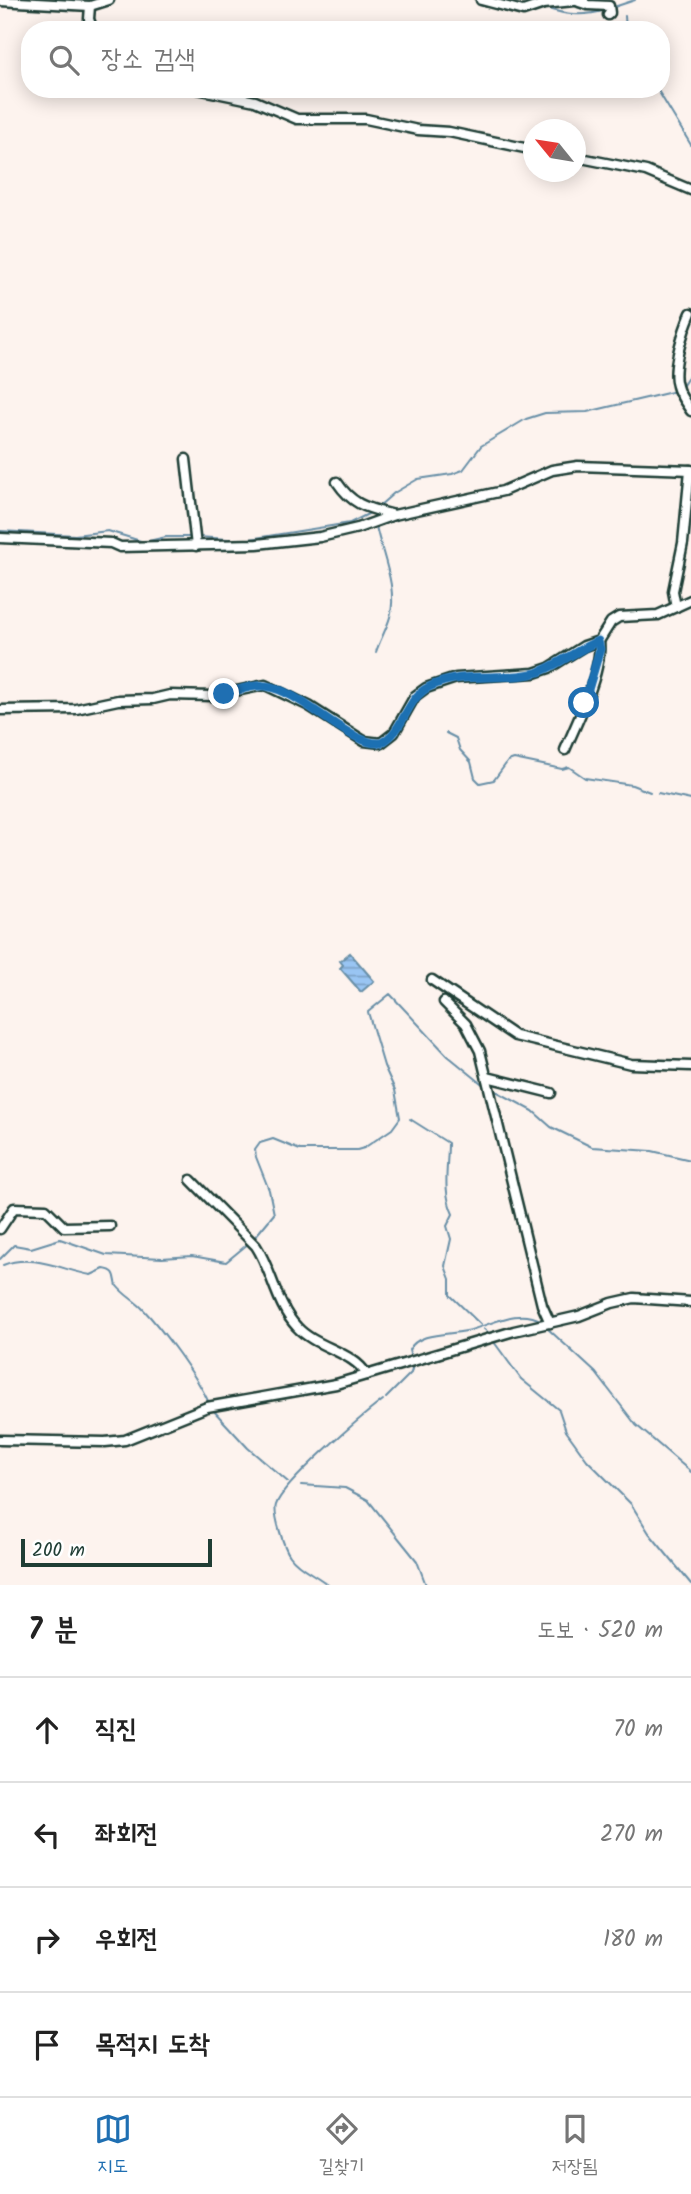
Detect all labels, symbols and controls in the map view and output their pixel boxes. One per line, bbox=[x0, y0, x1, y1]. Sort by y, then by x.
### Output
search box bbox=[21, 21, 670, 98]
text: 장소 검색 bbox=[101, 39, 195, 81]
icon: search bbox=[45, 41, 83, 79]
north arrow bbox=[523, 119, 586, 182]
route end bbox=[208, 678, 239, 709]
route start bbox=[568, 687, 599, 718]
scale bar bbox=[21, 1536, 212, 1568]
text: 200 m bbox=[32, 1536, 85, 1566]
text: 7 분 bbox=[28, 1607, 78, 1655]
text: 도보 · 520 m bbox=[537, 1613, 663, 1649]
text: 직진 bbox=[95, 1709, 137, 1751]
icon: ahead bbox=[28, 1711, 66, 1749]
text: 70 m bbox=[613, 1712, 663, 1748]
text: 좌회전 bbox=[95, 1814, 158, 1856]
icon: left bbox=[28, 1816, 66, 1854]
text: 270 m bbox=[600, 1817, 663, 1853]
text: 우회전 bbox=[95, 1919, 158, 1961]
icon: right bbox=[28, 1921, 66, 1959]
text: 180 m bbox=[603, 1922, 663, 1958]
text: 목적지 도착 bbox=[95, 2024, 210, 2066]
icon: arrive bbox=[28, 2026, 66, 2064]
tab: 지도 bbox=[94, 2110, 132, 2182]
tab: 길찾기 bbox=[319, 2110, 364, 2182]
tab: 저장됨 bbox=[552, 2110, 597, 2182]

